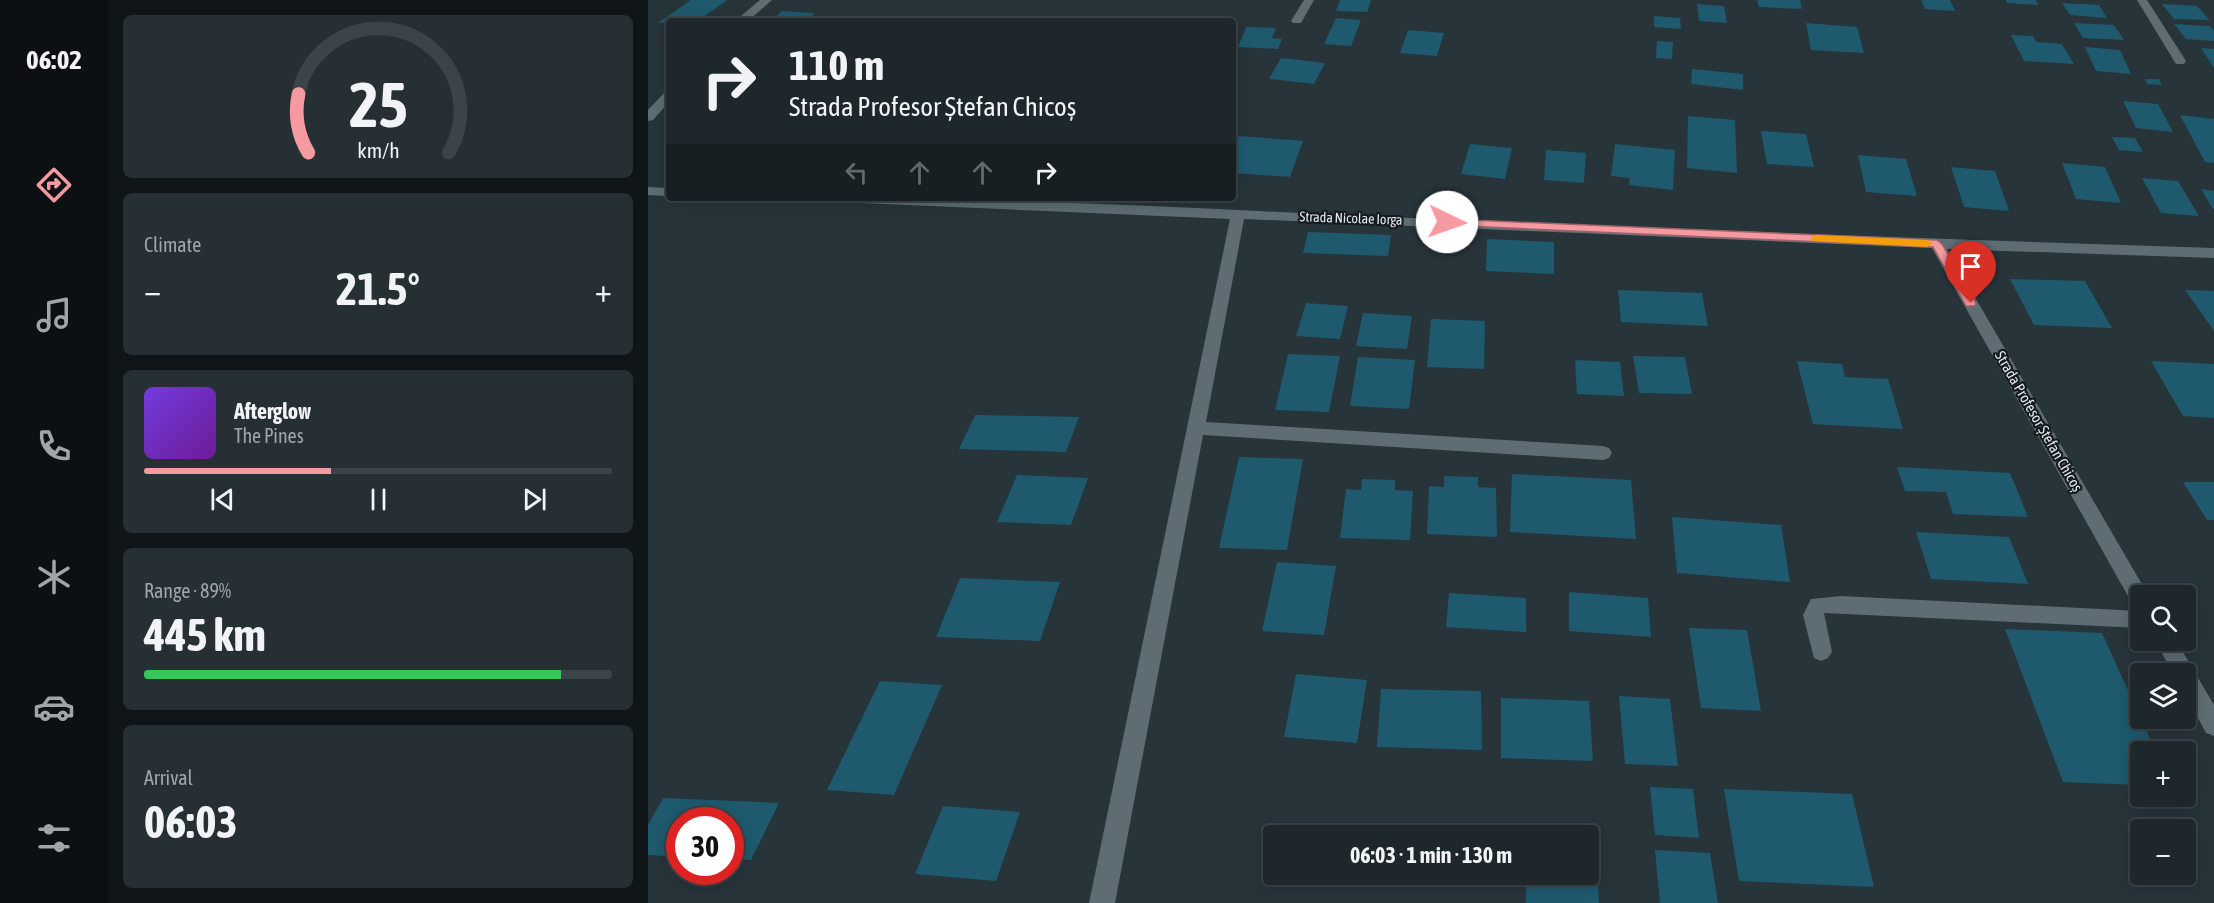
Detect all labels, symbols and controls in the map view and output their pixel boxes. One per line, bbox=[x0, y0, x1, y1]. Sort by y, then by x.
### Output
text: 110 m bbox=[789, 41, 884, 89]
icon: right bbox=[690, 42, 768, 120]
text: 06:02 bbox=[26, 44, 82, 75]
text: 25 bbox=[349, 69, 407, 140]
text: Strada Profesor Ștefan Chicoș bbox=[789, 91, 1076, 122]
text: km/h bbox=[357, 139, 399, 164]
icon: left bbox=[840, 156, 873, 189]
icon: ahead bbox=[903, 156, 936, 189]
icon: ahead bbox=[966, 156, 999, 189]
icon: right bbox=[1029, 156, 1062, 189]
icon: directions bbox=[33, 164, 75, 206]
position arrow bbox=[1415, 190, 1479, 254]
street label: Strada Nicolae Iorga bbox=[1299, 208, 1403, 228]
text: Climate bbox=[144, 233, 201, 256]
pin bbox=[1945, 241, 1996, 303]
icon: arrive bbox=[1954, 250, 1987, 283]
text: 21.5° bbox=[336, 263, 420, 315]
text: − bbox=[144, 271, 161, 309]
text: + bbox=[595, 271, 612, 309]
icon: music bbox=[33, 294, 75, 336]
street label: Strada Profesor Ștefan Chicoș bbox=[1992, 348, 2086, 494]
text: Afterglow bbox=[234, 398, 311, 424]
text: The Pines bbox=[234, 424, 304, 447]
icon: phone bbox=[33, 425, 75, 467]
icon: previous bbox=[206, 483, 239, 516]
icon: pause bbox=[362, 483, 395, 516]
icon: next bbox=[518, 483, 551, 516]
icon: climate bbox=[33, 556, 75, 598]
text: Range · 89% bbox=[144, 579, 231, 602]
map controls bbox=[2130, 585, 2196, 885]
button: search bbox=[2130, 585, 2196, 651]
text: 445 km bbox=[144, 609, 266, 661]
button: layers bbox=[2130, 663, 2196, 729]
icon: car bbox=[33, 686, 75, 728]
button: + bbox=[2130, 741, 2196, 807]
text: Arrival bbox=[144, 766, 193, 789]
text: 06:03 bbox=[144, 796, 238, 848]
speed limit sign: 30 bbox=[666, 807, 744, 885]
icon: filters bbox=[33, 817, 75, 859]
button: − bbox=[2130, 819, 2196, 885]
text: 06:03 · 1 min · 130 m bbox=[1350, 842, 1512, 868]

